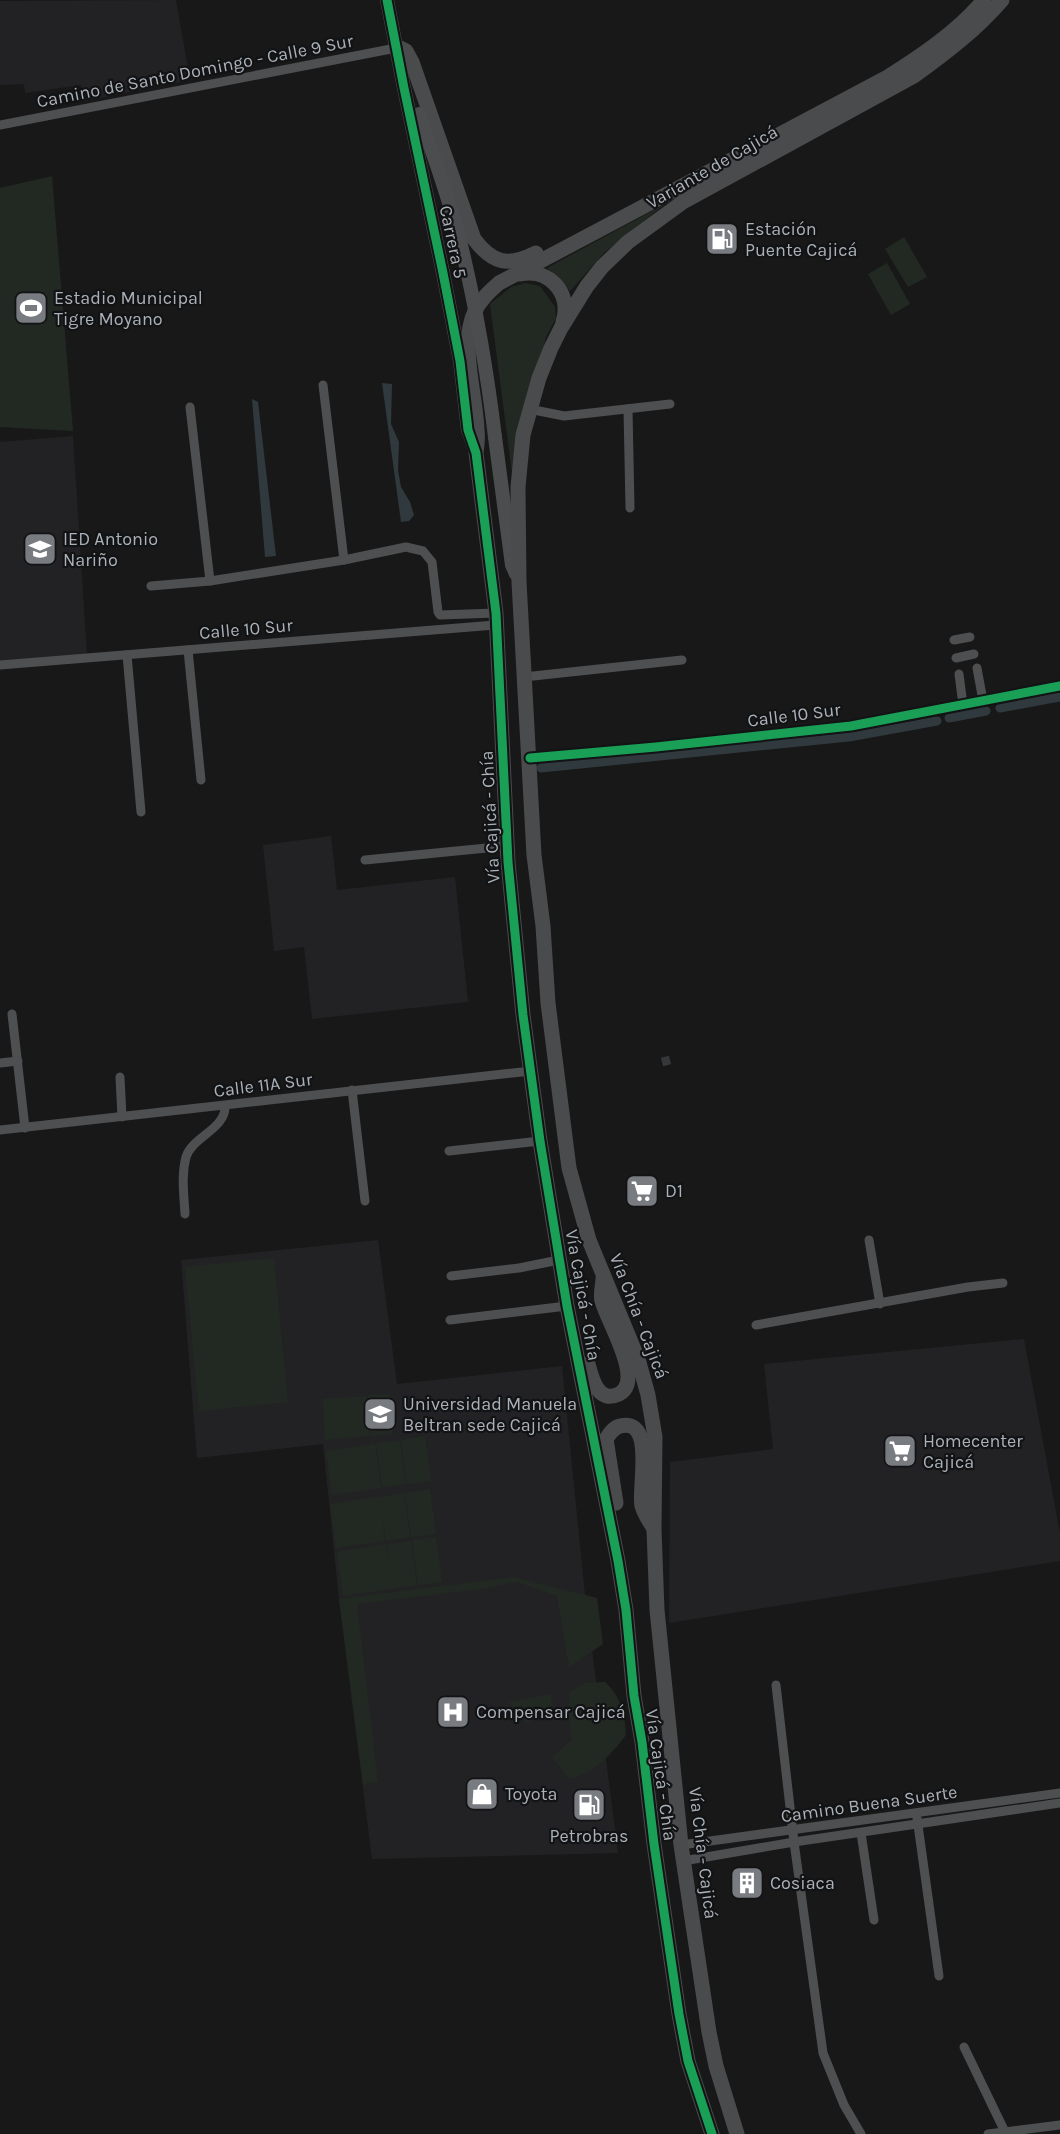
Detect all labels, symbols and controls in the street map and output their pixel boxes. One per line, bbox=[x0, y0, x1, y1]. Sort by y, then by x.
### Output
street label: Camino de Santo Domingo - Calle 9 Sur bbox=[35, 29, 356, 113]
street label: Variante de Cajicá bbox=[643, 121, 781, 213]
street label: Carrera 5 bbox=[435, 203, 471, 281]
place label: Estación Puente Cajicá bbox=[745, 218, 857, 261]
fuel station icon: Estación Puente Cajicá bbox=[704, 221, 740, 257]
place label: Estadio Municipal Tigre Moyano bbox=[54, 287, 203, 330]
sports icon: Estadio Municipal Tigre Moyano bbox=[13, 290, 49, 326]
place label: IED Antonio Nariño bbox=[63, 528, 158, 571]
school or university icon: IED Antonio Nariño bbox=[22, 531, 58, 567]
street label: Calle 10 Sur bbox=[198, 614, 294, 644]
street label: Calle 10 Sur bbox=[746, 698, 842, 732]
street label: Vía Cajicá - Chía bbox=[476, 750, 504, 884]
street label: Calle 11A Sur bbox=[212, 1068, 314, 1102]
supermarket icon: D1 bbox=[624, 1173, 660, 1209]
place label: D1 bbox=[665, 1180, 683, 1202]
street label: Vía Cajicá - Chía bbox=[561, 1228, 605, 1362]
street label: Vía Chía - Cajicá bbox=[605, 1250, 673, 1382]
place label: Universidad Manuela Beltran sede Cajicá bbox=[403, 1393, 577, 1436]
school or university icon: Universidad Manuela Beltran sede Cajicá bbox=[362, 1396, 398, 1432]
place label: Homecenter Cajicá bbox=[923, 1430, 1023, 1473]
supermarket icon: Homecenter Cajicá bbox=[882, 1433, 918, 1469]
hospital icon: Compensar Cajicá bbox=[435, 1694, 471, 1730]
place label: Compensar Cajicá bbox=[476, 1701, 626, 1723]
street label: Vía Cajicá - Chía bbox=[641, 1708, 681, 1842]
shop icon: Toyota bbox=[464, 1776, 500, 1812]
street label: Camino Buena Suerte bbox=[779, 1781, 959, 1827]
place label: Toyota bbox=[505, 1783, 557, 1805]
street label: Vía Chía - Cajicá bbox=[684, 1786, 722, 1920]
fuel station icon: Petrobras bbox=[571, 1787, 607, 1823]
place label: Petrobras bbox=[550, 1825, 628, 1847]
building icon: Cosiaca bbox=[729, 1865, 765, 1901]
place label: Cosiaca bbox=[770, 1872, 835, 1894]

